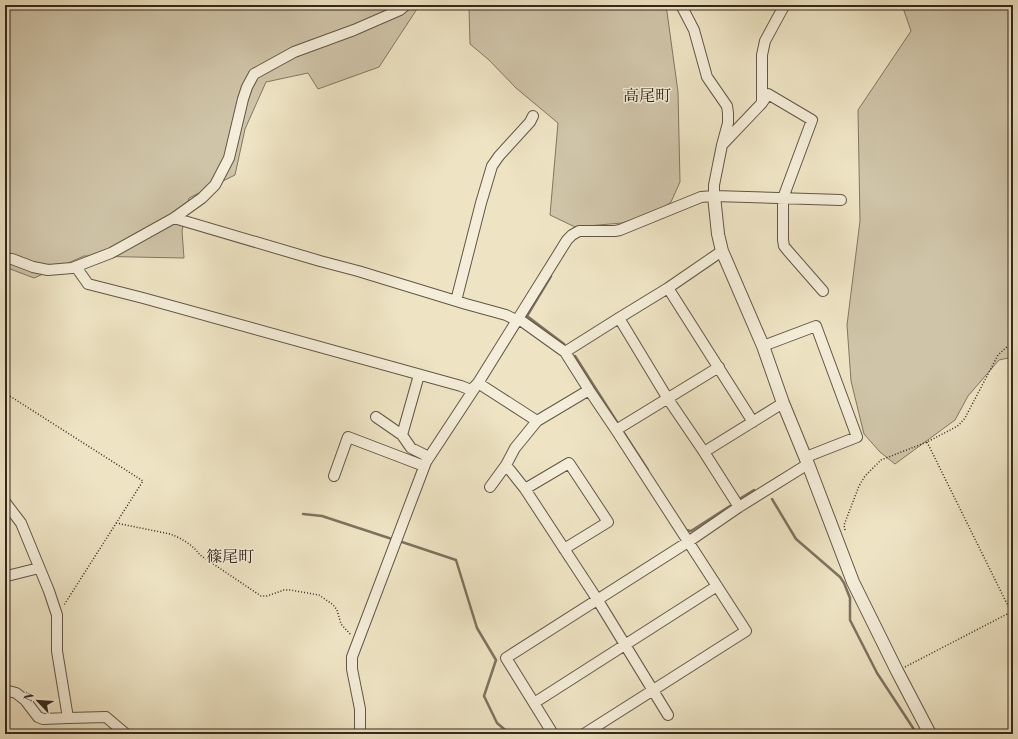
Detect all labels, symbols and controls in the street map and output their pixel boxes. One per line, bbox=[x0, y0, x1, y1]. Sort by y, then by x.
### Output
district label: 高尾町 bbox=[623, 86, 671, 106]
district label: 篠尾町 bbox=[206, 547, 254, 567]
north arrow bbox=[18, 681, 58, 721]
text: N bbox=[22, 690, 38, 704]

